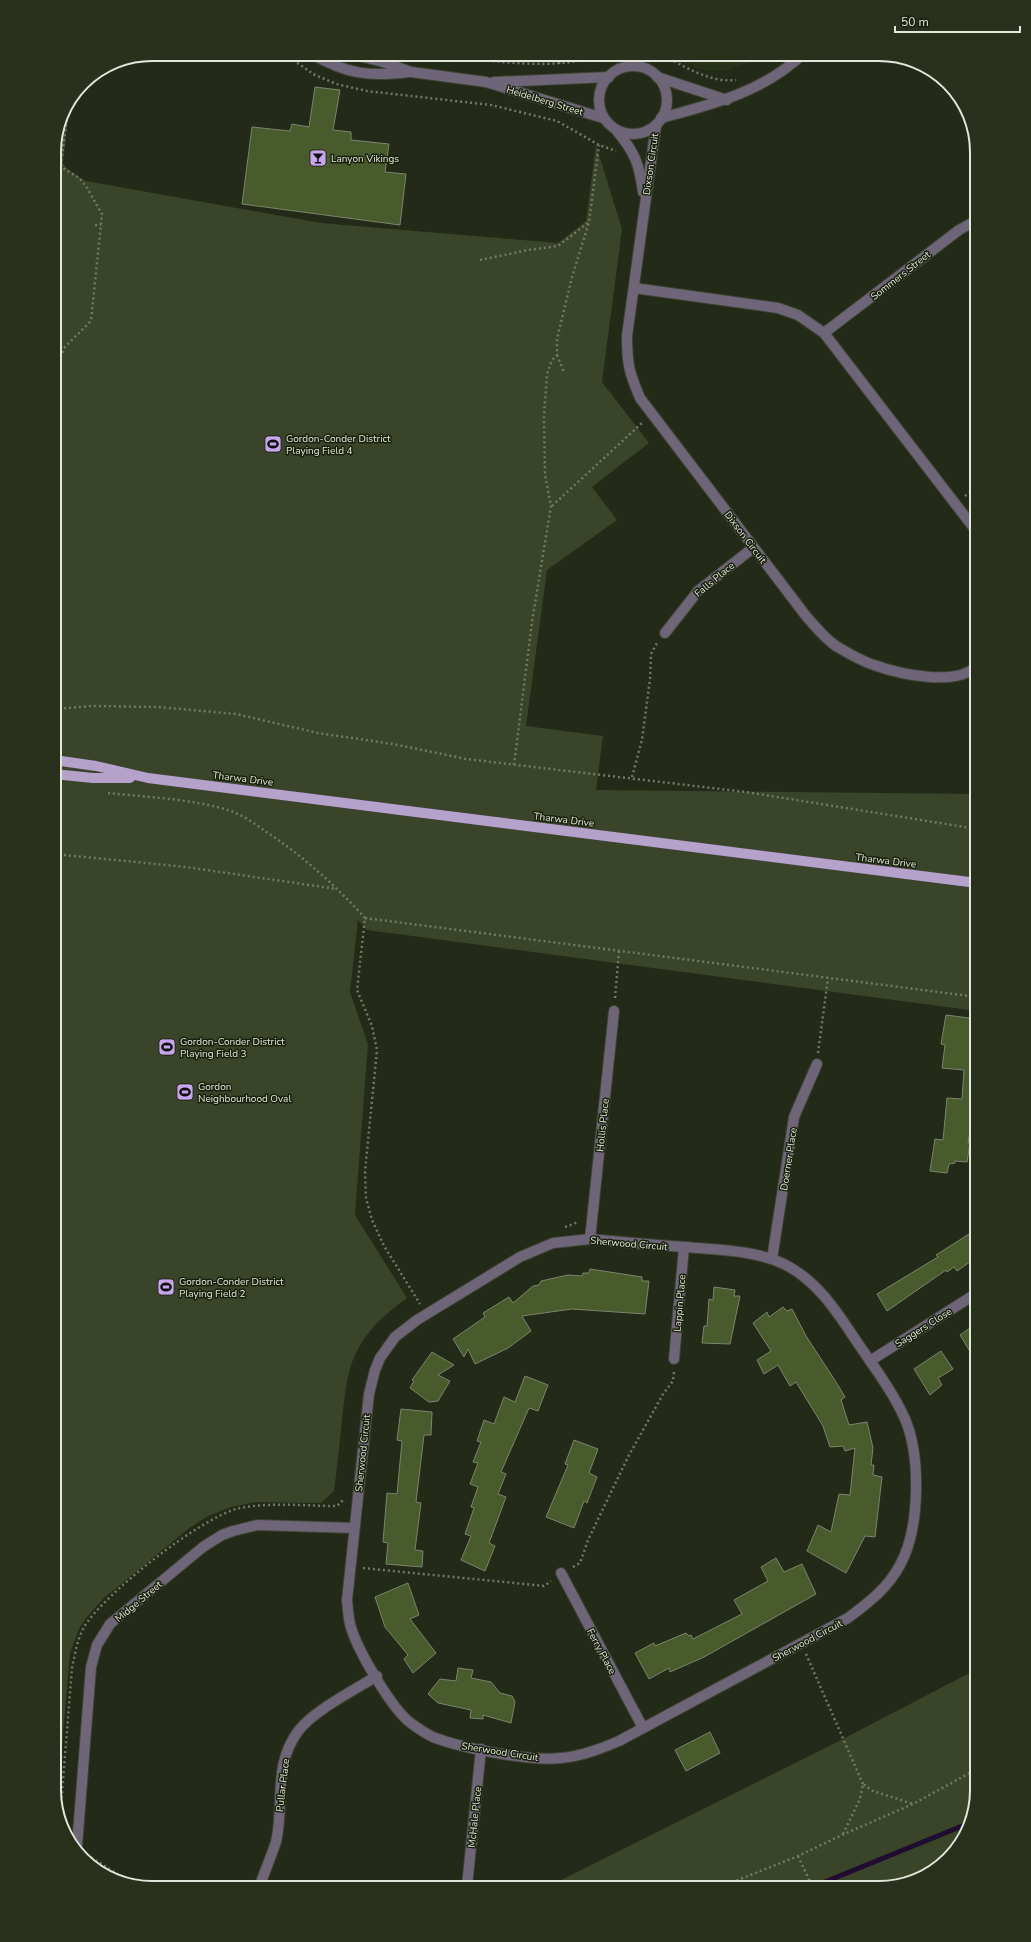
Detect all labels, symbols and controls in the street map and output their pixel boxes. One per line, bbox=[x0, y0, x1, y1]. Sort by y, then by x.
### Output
scale bar bbox=[895, 8, 1020, 34]
text: 50 m bbox=[901, 14, 929, 30]
street label: Heidelberg Street bbox=[505, 83, 585, 119]
street label: Dixson Circuit bbox=[640, 132, 662, 196]
bar icon: Lanyon Vikings bbox=[308, 148, 328, 168]
place label: Lanyon Vikings bbox=[331, 152, 399, 166]
street label: Sommers Street bbox=[868, 248, 934, 304]
place label: Gordon-Conder District Playing Field 4 bbox=[286, 432, 391, 458]
sports icon: Gordon-Conder District Playing Field 4 bbox=[263, 434, 283, 454]
street label: Dixson Circuit bbox=[721, 509, 770, 567]
street label: Falls Place bbox=[692, 559, 738, 601]
street label: Tharwa Drive bbox=[212, 768, 274, 790]
street label: Tharwa Drive bbox=[533, 809, 595, 831]
street label: Tharwa Drive bbox=[855, 850, 917, 872]
place label: Gordon-Conder District Playing Field 3 bbox=[180, 1035, 285, 1061]
sports icon: Gordon-Conder District Playing Field 3 bbox=[157, 1037, 177, 1057]
place label: Gordon Neighbourhood Oval bbox=[198, 1080, 291, 1106]
sports icon: Gordon Neighbourhood Oval bbox=[175, 1082, 195, 1102]
street label: Hollis Place bbox=[593, 1098, 613, 1152]
street label: Doerner Place bbox=[777, 1127, 801, 1192]
street label: Sherwood Circuit bbox=[590, 1234, 669, 1254]
street label: Lappin Place bbox=[671, 1274, 689, 1332]
place label: Gordon-Conder District Playing Field 2 bbox=[179, 1275, 284, 1301]
sports icon: Gordon-Conder District Playing Field 2 bbox=[156, 1277, 176, 1297]
street label: Saggers Close bbox=[892, 1305, 955, 1351]
street label: Sherwood Circuit bbox=[352, 1413, 374, 1492]
street label: Midge Street bbox=[112, 1578, 166, 1626]
street label: Sherwood Circuit bbox=[770, 1616, 845, 1665]
street label: Ferry Place bbox=[583, 1626, 619, 1677]
street label: Sherwood Circuit bbox=[460, 1739, 540, 1765]
street label: Pullar Place bbox=[273, 1758, 293, 1813]
street label: McHale Place bbox=[465, 1786, 485, 1848]

